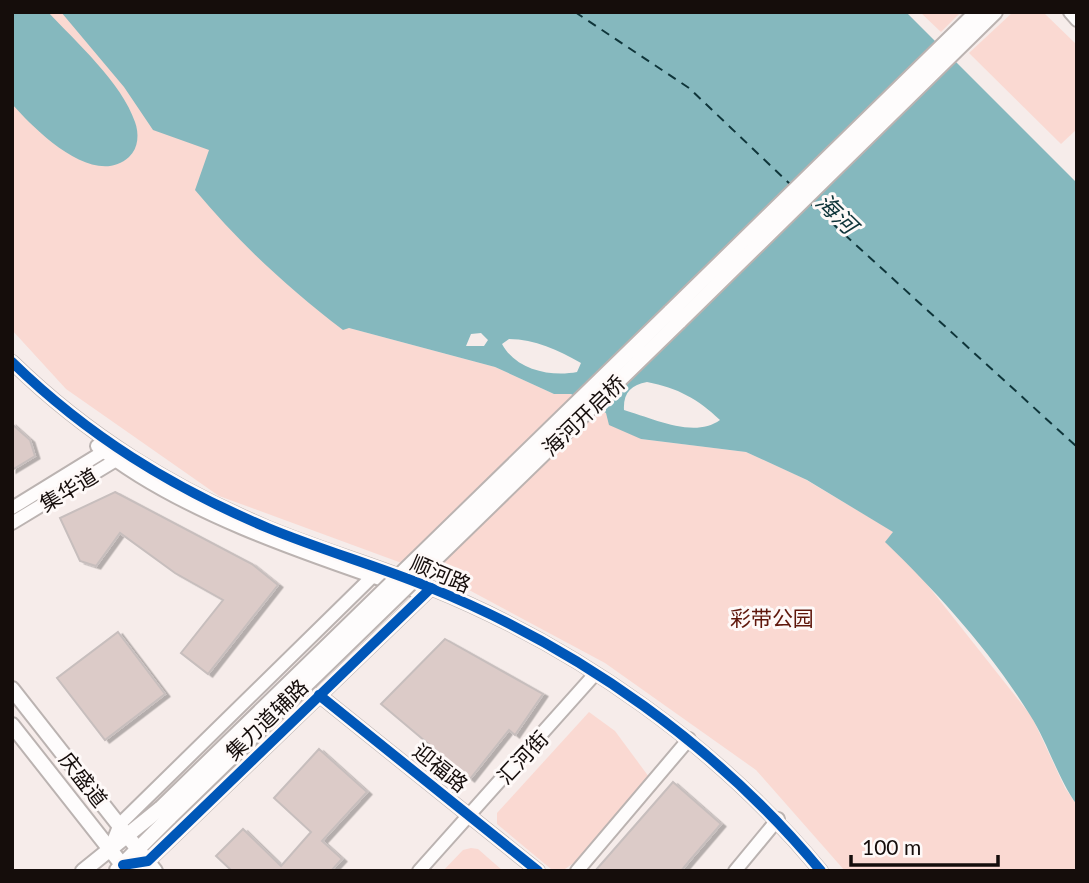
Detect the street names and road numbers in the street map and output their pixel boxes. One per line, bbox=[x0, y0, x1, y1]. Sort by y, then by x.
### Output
street label: 海河开启桥 bbox=[537, 370, 629, 460]
street label: 集华道 bbox=[35, 462, 101, 516]
street label: 顺河路 bbox=[407, 549, 475, 597]
street label: 集力道辅路 bbox=[220, 674, 312, 764]
street label: 汇河街 bbox=[491, 725, 553, 789]
street label: 迎福路 bbox=[409, 737, 473, 797]
street label: 庆盛道 bbox=[55, 746, 113, 812]

